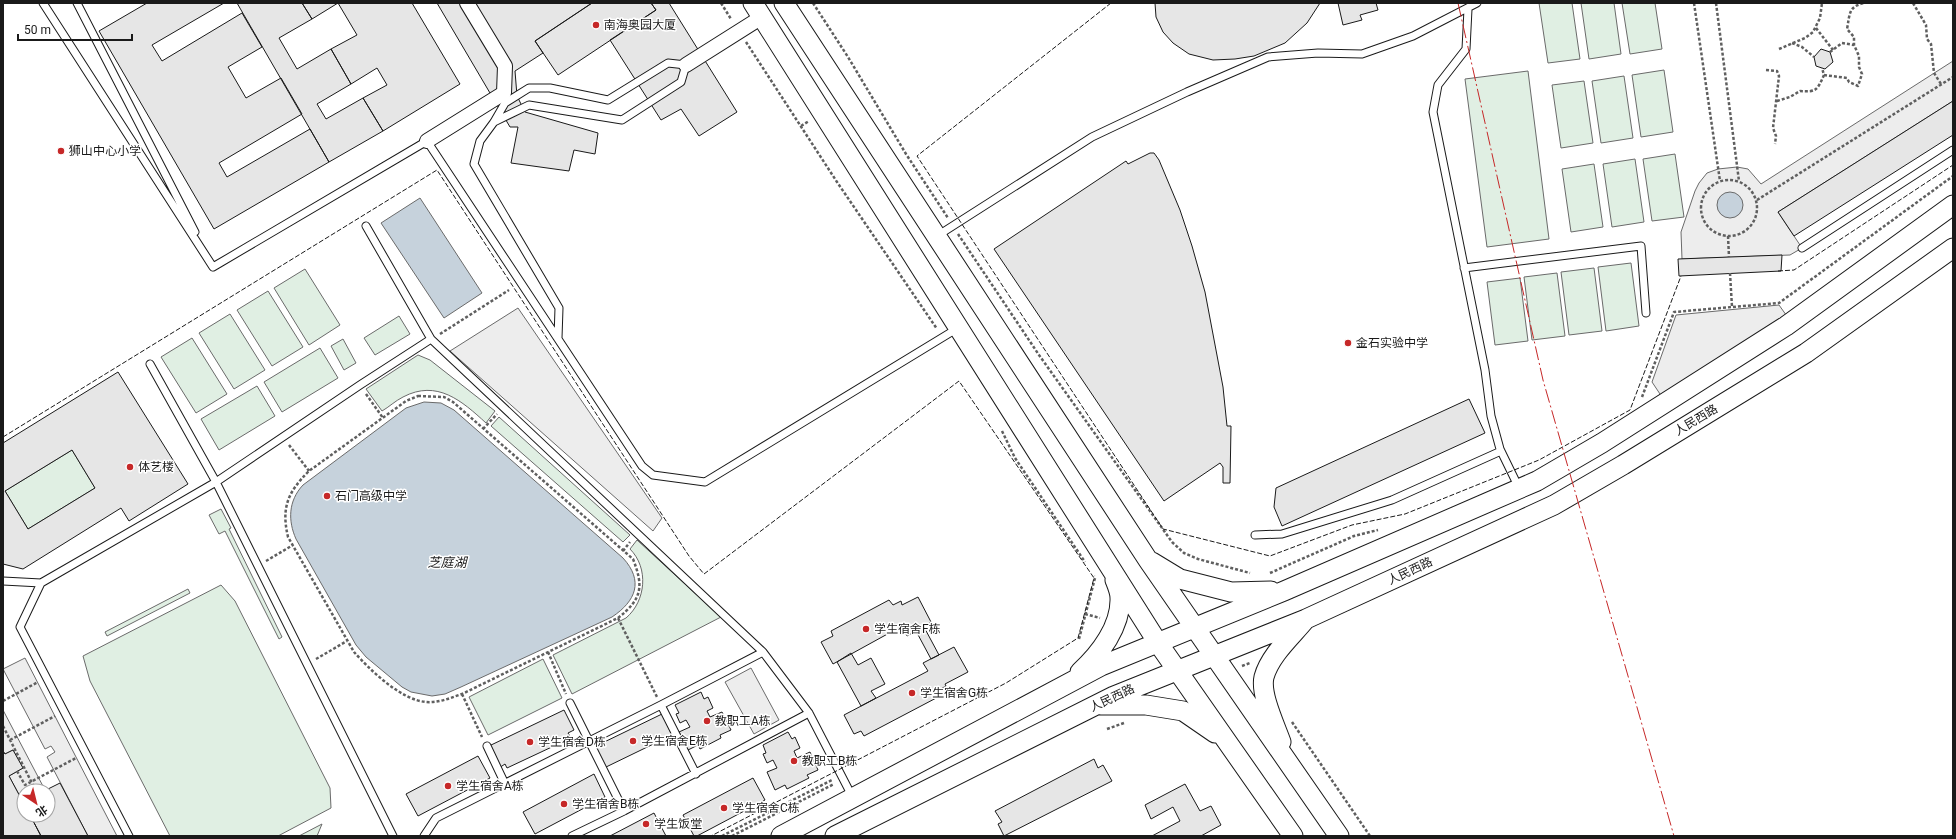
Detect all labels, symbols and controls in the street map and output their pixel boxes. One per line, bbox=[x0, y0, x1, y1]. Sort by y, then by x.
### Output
scale bar bbox=[18, 16, 132, 42]
place label: 南海奥园大厦 bbox=[604, 18, 676, 32]
marker: 南海奥园大厦 bbox=[591, 20, 601, 30]
text: 50 m bbox=[24, 23, 51, 37]
place label: 狮山中心小学 bbox=[69, 144, 141, 158]
marker: 狮山中心小学 bbox=[56, 146, 66, 156]
place label: 金石实验中学 bbox=[1356, 336, 1428, 350]
marker: 金石实验中学 bbox=[1343, 338, 1353, 348]
street label: 人民西路 bbox=[1672, 402, 1720, 438]
place label: 体艺楼 bbox=[138, 460, 174, 474]
marker: 体艺楼 bbox=[125, 462, 135, 472]
place label: 石门高级中学 bbox=[335, 489, 407, 503]
marker: 石门高级中学 bbox=[322, 491, 332, 501]
water label: 芝庭湖 bbox=[427, 555, 468, 570]
street label: 人民西路 bbox=[1385, 555, 1435, 587]
place label: 学生宿舍F栋 bbox=[874, 622, 941, 636]
marker: 学生宿舍F栋 bbox=[861, 624, 871, 634]
street label: 人民西路 bbox=[1087, 682, 1137, 714]
place label: 学生宿舍G栋 bbox=[920, 686, 988, 700]
marker: 学生宿舍G栋 bbox=[907, 688, 917, 698]
place label: 教职工A栋 bbox=[715, 714, 771, 728]
marker: 教职工A栋 bbox=[702, 716, 712, 726]
place label: 学生宿舍E栋 bbox=[641, 734, 708, 748]
place label: 学生宿舍D栋 bbox=[538, 735, 606, 749]
marker: 学生宿舍E栋 bbox=[628, 736, 638, 746]
marker: 学生宿舍D栋 bbox=[525, 737, 535, 747]
place label: 教职工B栋 bbox=[802, 754, 857, 768]
marker: 教职工B栋 bbox=[789, 756, 799, 766]
place label: 学生宿舍A栋 bbox=[456, 779, 524, 793]
marker: 学生宿舍A栋 bbox=[443, 781, 453, 791]
north arrow bbox=[16, 783, 56, 823]
place label: 学生宿舍B栋 bbox=[572, 797, 639, 811]
marker: 学生宿舍B栋 bbox=[559, 799, 569, 809]
place label: 学生宿舍C栋 bbox=[732, 801, 800, 815]
text: 北 bbox=[33, 802, 50, 819]
marker: 学生宿舍C栋 bbox=[719, 803, 729, 813]
place label: 学生饭堂 bbox=[654, 817, 702, 831]
marker: 学生饭堂 bbox=[641, 819, 651, 829]

